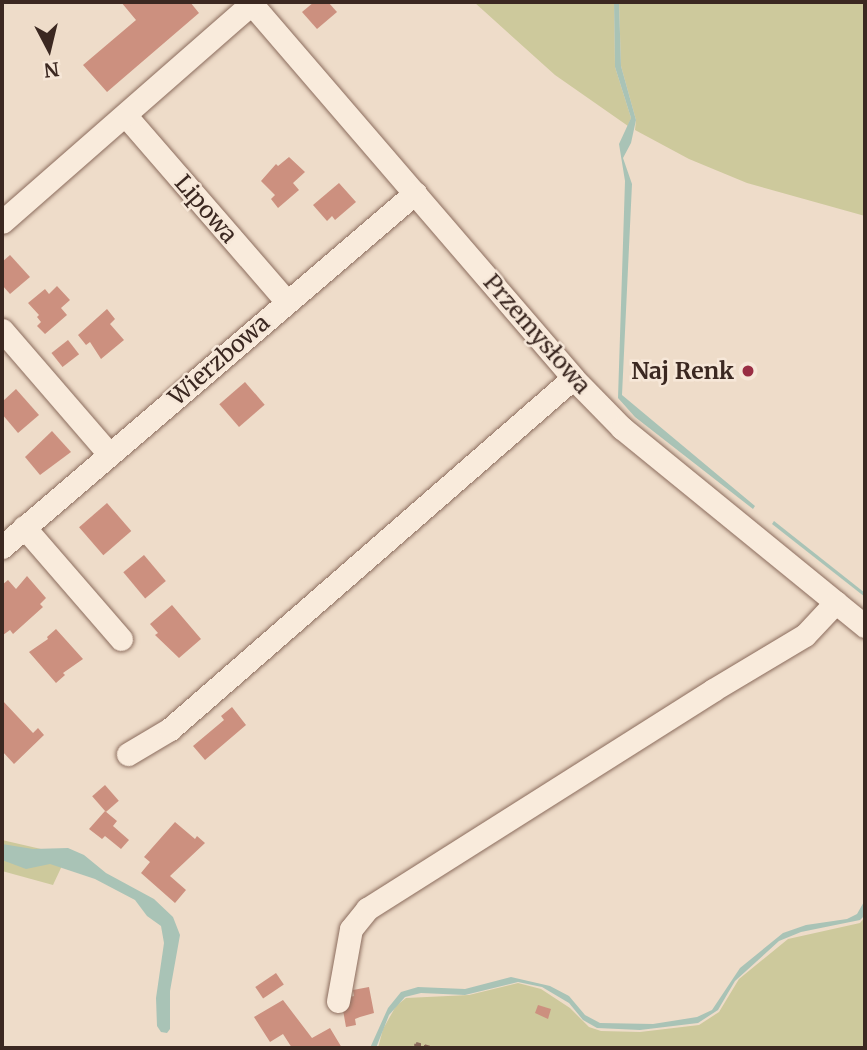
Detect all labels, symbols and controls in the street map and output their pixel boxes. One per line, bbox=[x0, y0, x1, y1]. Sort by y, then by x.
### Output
north arrow bbox=[14, 14, 84, 84]
text: N bbox=[43, 57, 60, 83]
street label: Lipowa bbox=[169, 169, 243, 249]
street label: Przemysłowa bbox=[478, 269, 596, 399]
street label: Wierzbowa bbox=[163, 309, 275, 411]
place label: Naj Renk bbox=[631, 357, 734, 385]
marker: Naj Renk bbox=[740, 363, 756, 379]

